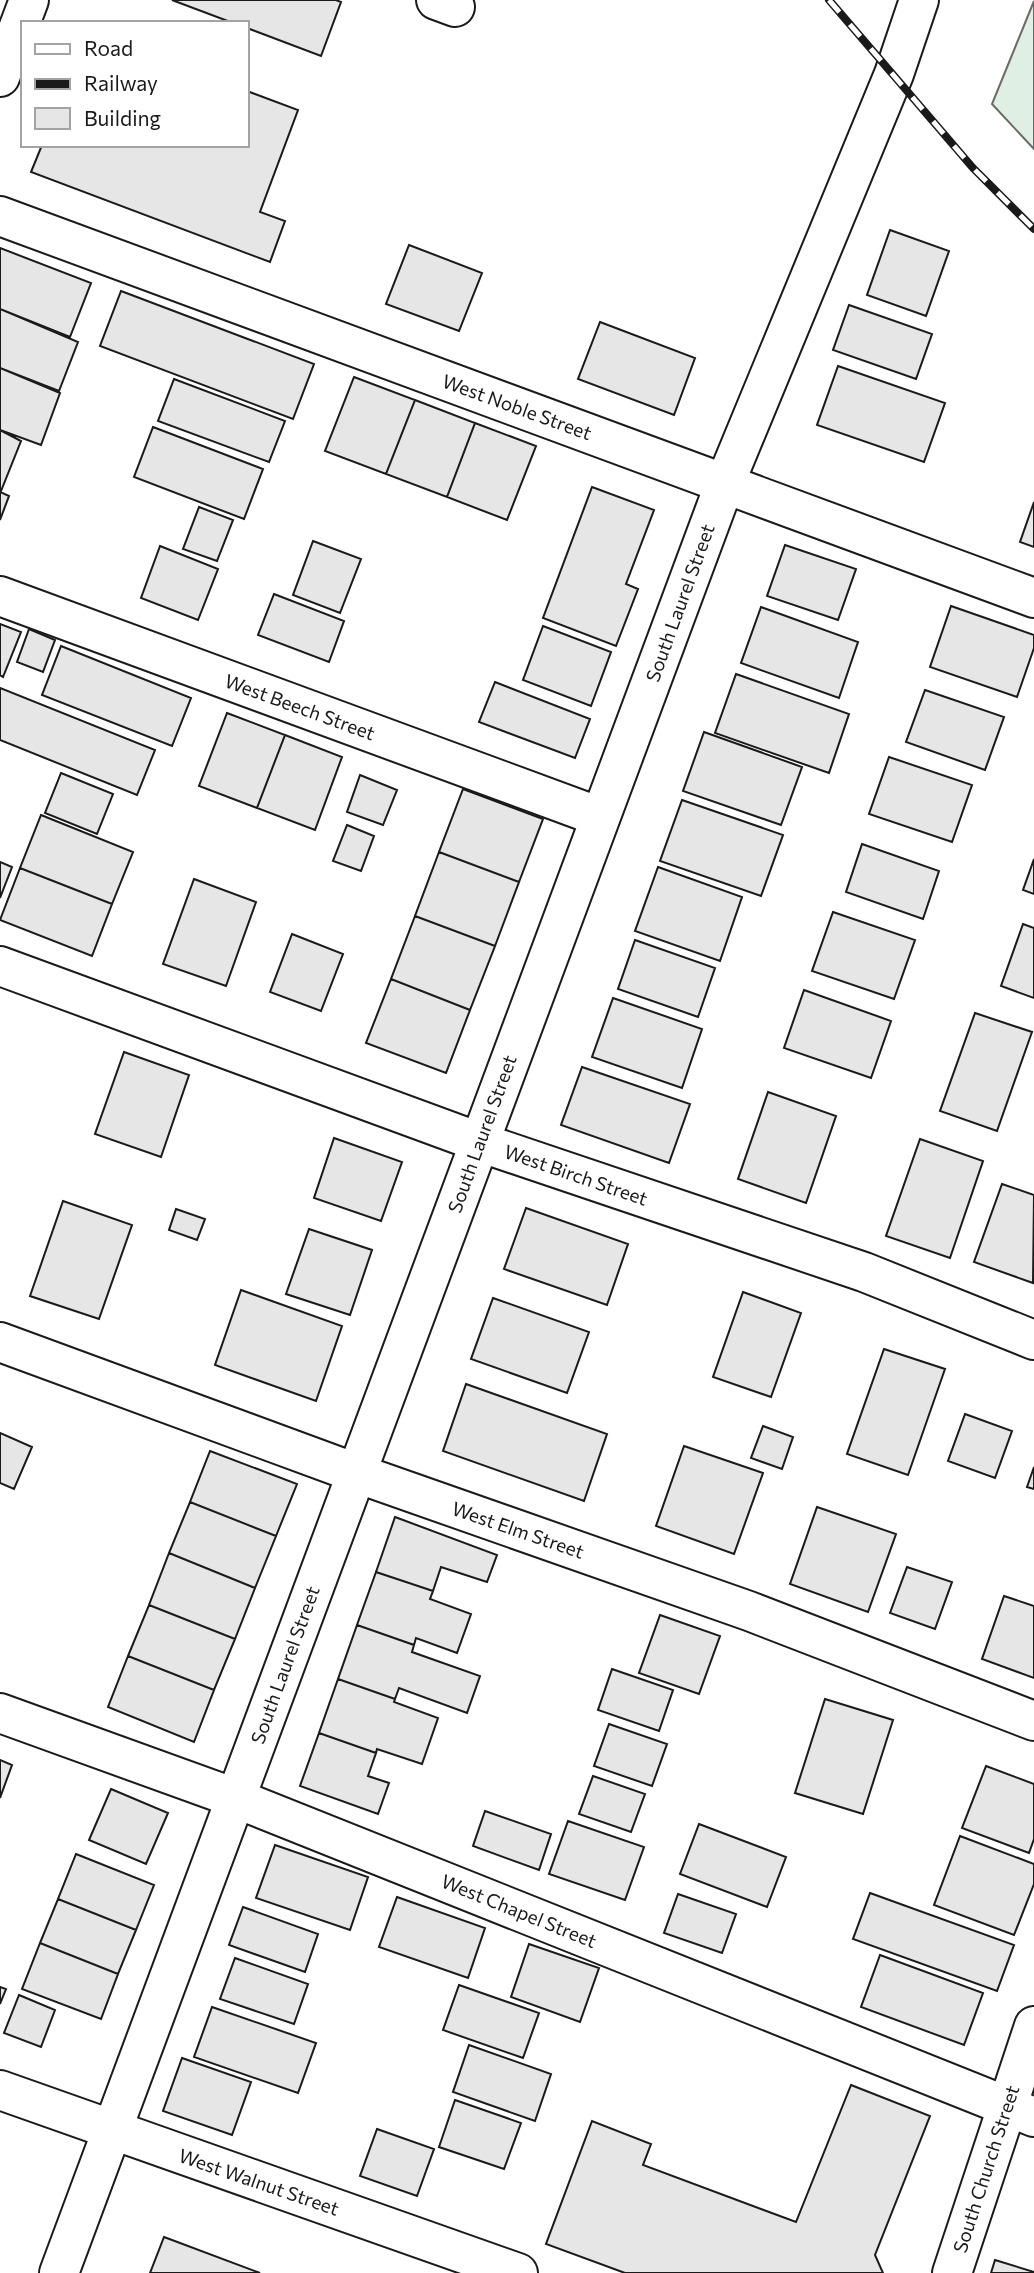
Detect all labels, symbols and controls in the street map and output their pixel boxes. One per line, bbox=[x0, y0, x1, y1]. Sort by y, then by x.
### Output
legend bbox=[21, 21, 248, 147]
text: Road bbox=[84, 35, 133, 60]
text: Railway bbox=[84, 70, 158, 95]
text: Building bbox=[84, 105, 161, 130]
street label: West Noble Street bbox=[439, 369, 595, 444]
street label: South Laurel Street bbox=[640, 521, 719, 685]
street label: West Beech Street bbox=[222, 669, 379, 744]
street label: South Laurel Street bbox=[442, 1052, 521, 1216]
street label: West Birch Street bbox=[501, 1139, 651, 1210]
street label: West Elm Street bbox=[449, 1496, 587, 1563]
street label: South Laurel Street bbox=[245, 1583, 324, 1747]
street label: West Chapel Street bbox=[438, 1869, 600, 1952]
street label: South Church Street bbox=[948, 2082, 1024, 2256]
street label: West Walnut Street bbox=[176, 2143, 342, 2220]

